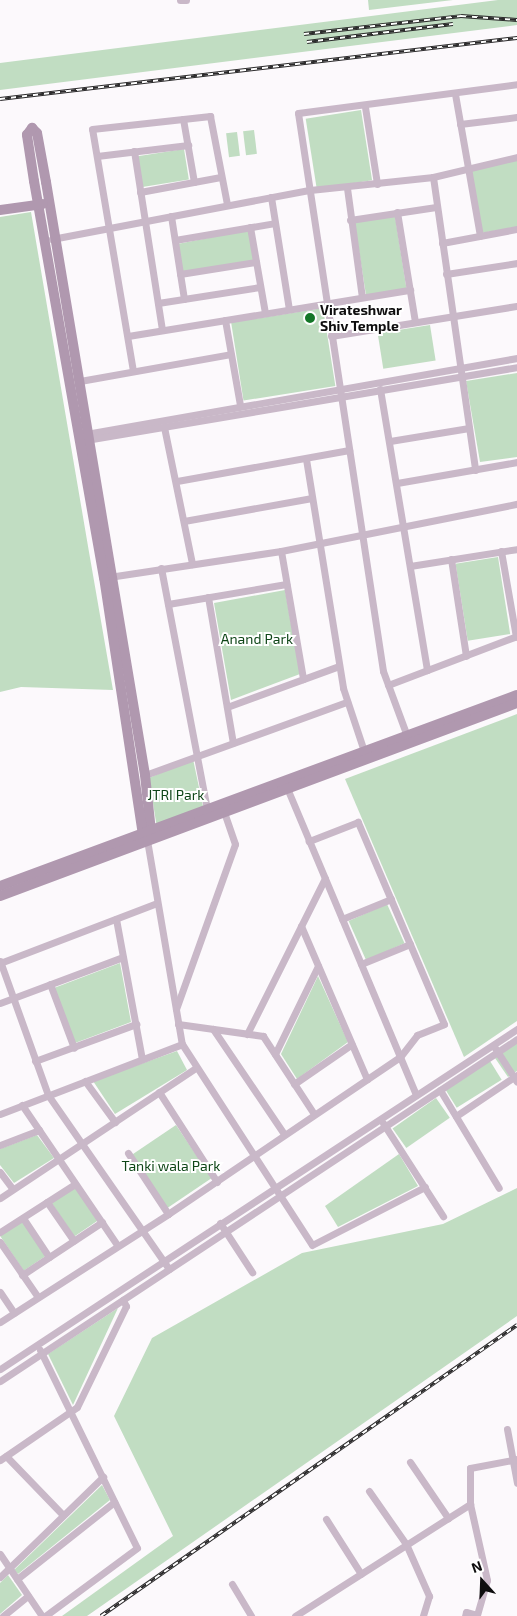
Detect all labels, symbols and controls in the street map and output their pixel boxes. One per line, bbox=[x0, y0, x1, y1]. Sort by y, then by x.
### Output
place label: Virateshwar Shiv Temple bbox=[320, 302, 402, 334]
marker: Virateshwar Shiv Temple bbox=[304, 312, 316, 324]
park label: Anand Park bbox=[221, 631, 293, 647]
park label: JTRI Park bbox=[148, 787, 204, 803]
park label: Tanki wala Park bbox=[121, 1158, 221, 1174]
north arrow bbox=[457, 1556, 507, 1606]
text: N bbox=[469, 1557, 484, 1576]

